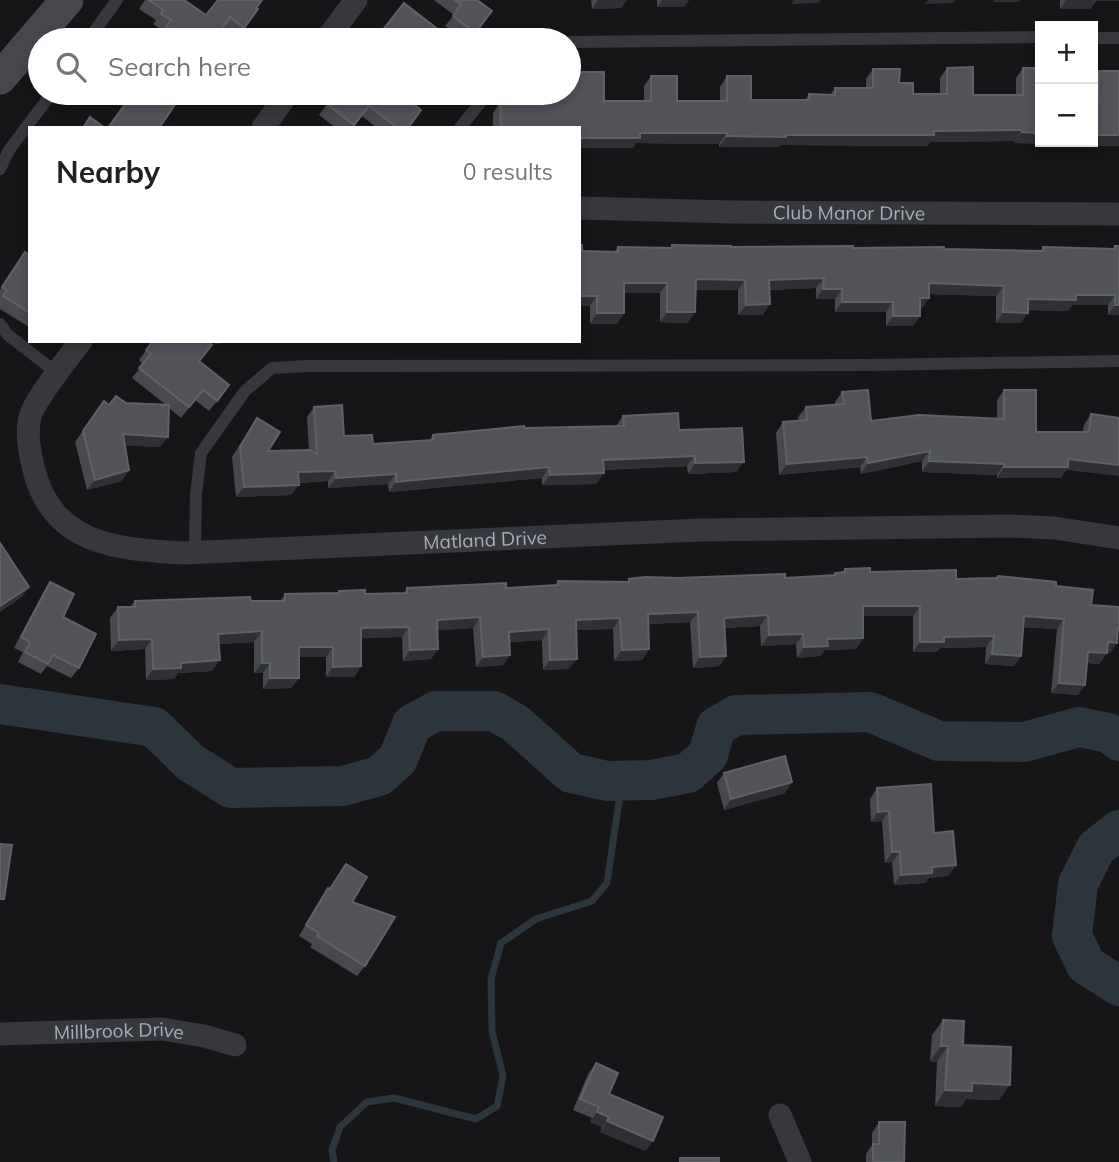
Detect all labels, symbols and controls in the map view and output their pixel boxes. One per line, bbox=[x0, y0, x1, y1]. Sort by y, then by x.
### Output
map controls bbox=[1035, 21, 1098, 147]
button: + bbox=[1035, 21, 1098, 84]
search box bbox=[28, 28, 581, 105]
icon: search bbox=[52, 48, 90, 86]
text: Search here bbox=[108, 50, 251, 83]
button: − bbox=[1035, 84, 1098, 147]
text: Nearby bbox=[56, 153, 160, 191]
text: 0 results bbox=[463, 157, 553, 186]
street label: Club Manor Drive bbox=[773, 200, 925, 225]
street label: Matland Drive bbox=[423, 525, 547, 554]
street label: Millbrook Drive bbox=[53, 1017, 186, 1044]

